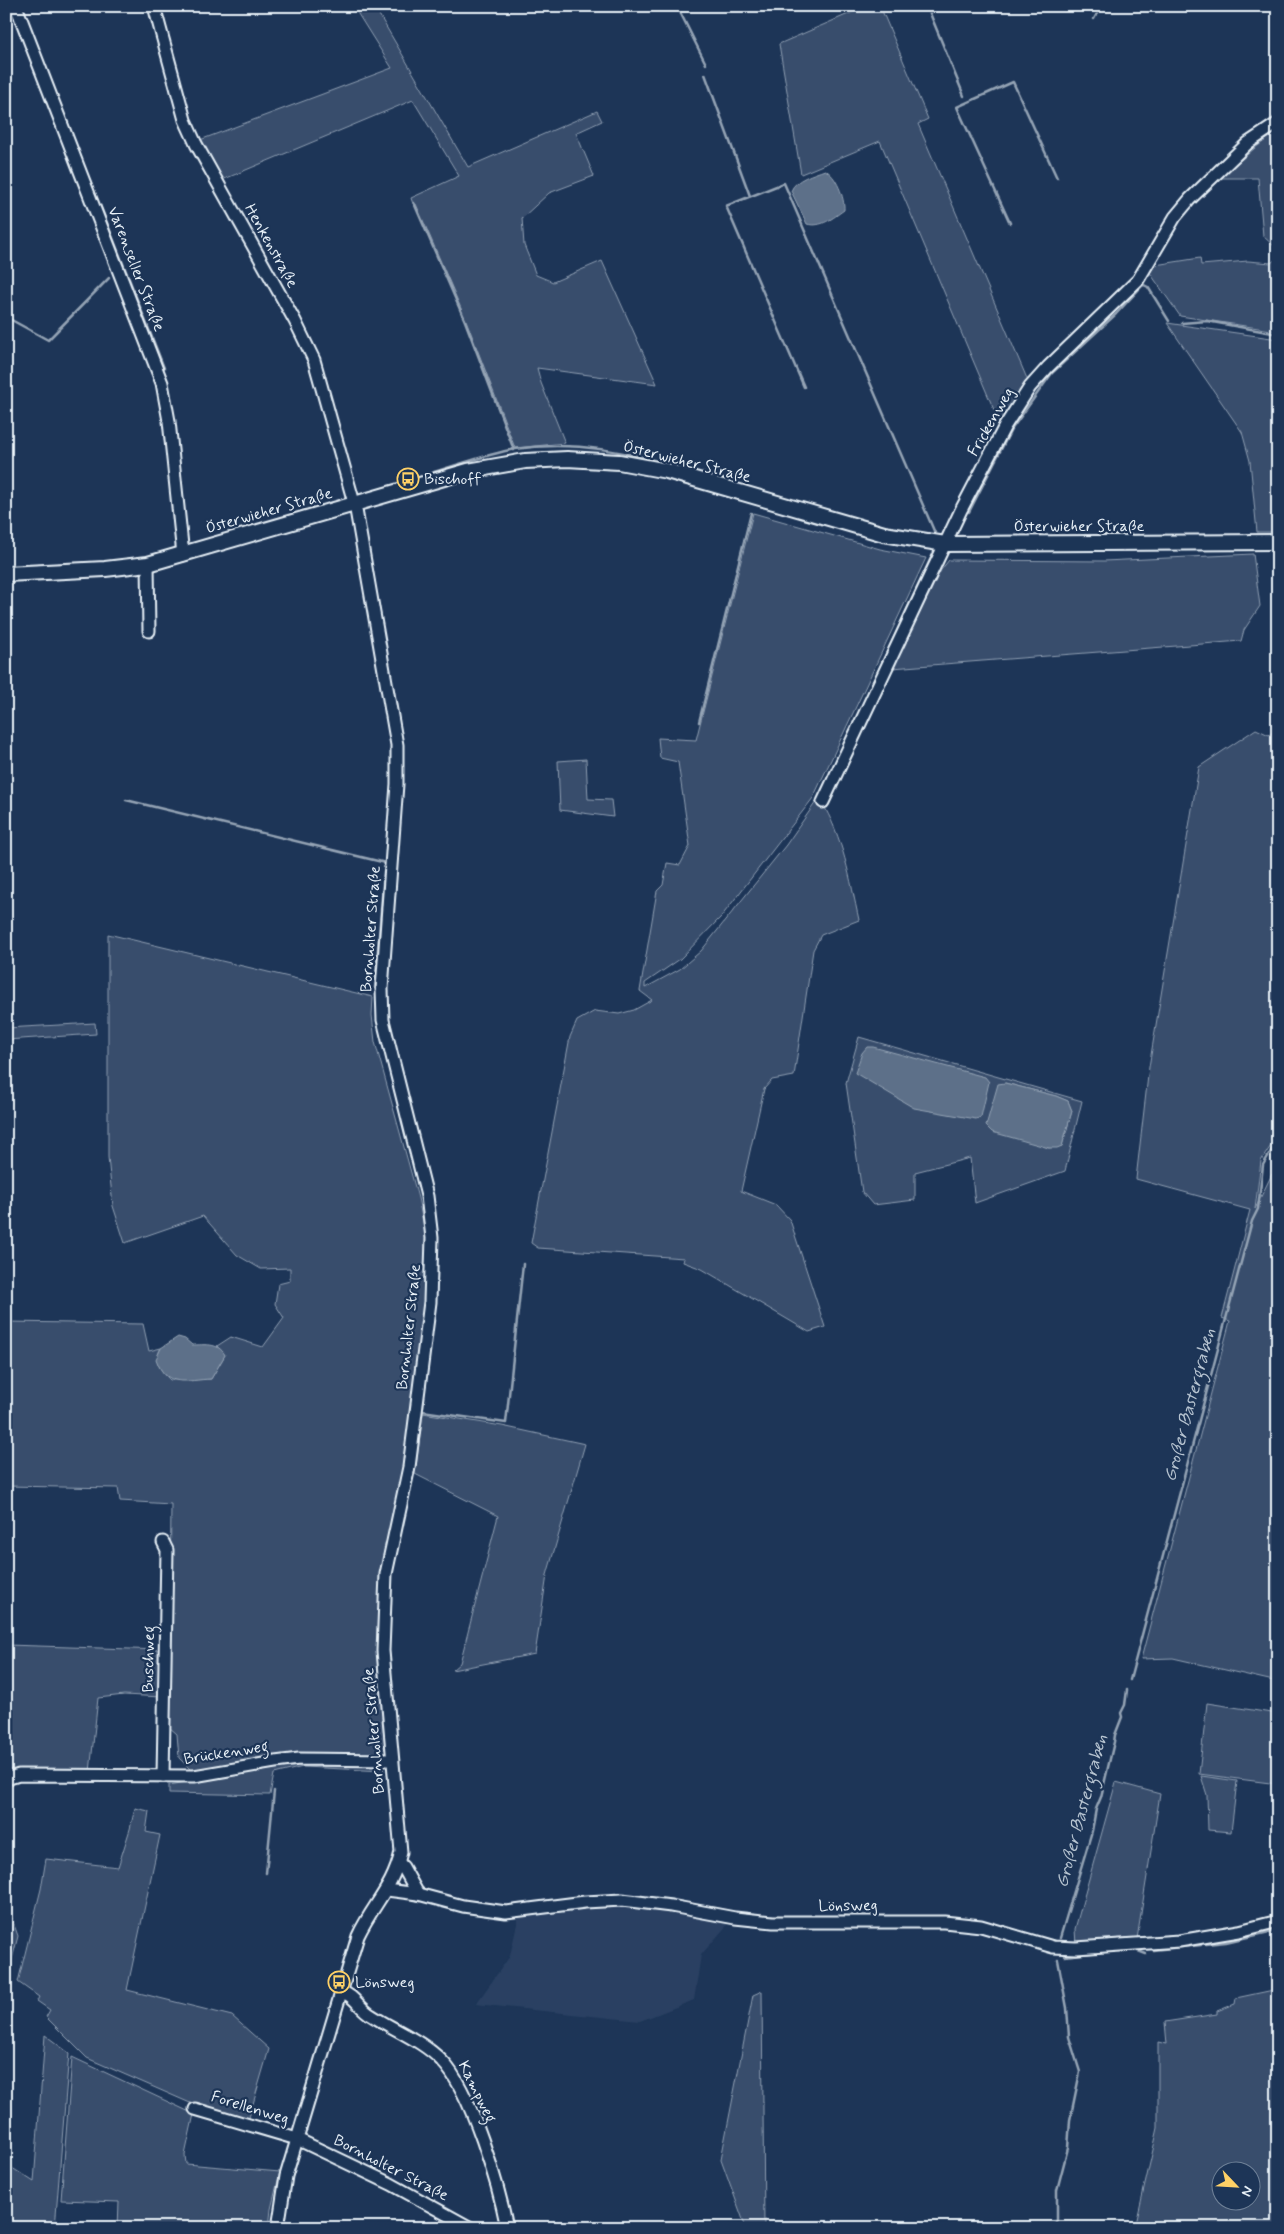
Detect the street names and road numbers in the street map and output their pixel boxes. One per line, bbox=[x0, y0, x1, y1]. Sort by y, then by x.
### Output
street label: Henkenstraße bbox=[239, 200, 303, 292]
street label: Varenseller Straße bbox=[103, 204, 170, 335]
street label: Frickenweg bbox=[963, 384, 1019, 460]
street label: Österwieher Straße bbox=[621, 436, 753, 488]
street label: Österwieher Straße bbox=[203, 483, 335, 539]
street label: Österwieher Straße bbox=[1014, 516, 1144, 537]
street label: Bornholter Straße bbox=[356, 865, 386, 993]
street label: Bornholter Straße bbox=[392, 1263, 426, 1391]
street label: Buschweg bbox=[138, 1625, 161, 1693]
street label: Bornholter Straße bbox=[358, 1667, 390, 1795]
street label: Brückenweg bbox=[182, 1736, 270, 1771]
street label: Lönsweg bbox=[818, 1895, 878, 1917]
street label: Kampweg bbox=[452, 2057, 501, 2127]
street label: Forellenweg bbox=[209, 2086, 292, 2130]
street label: Bornholter Straße bbox=[330, 2130, 452, 2206]

